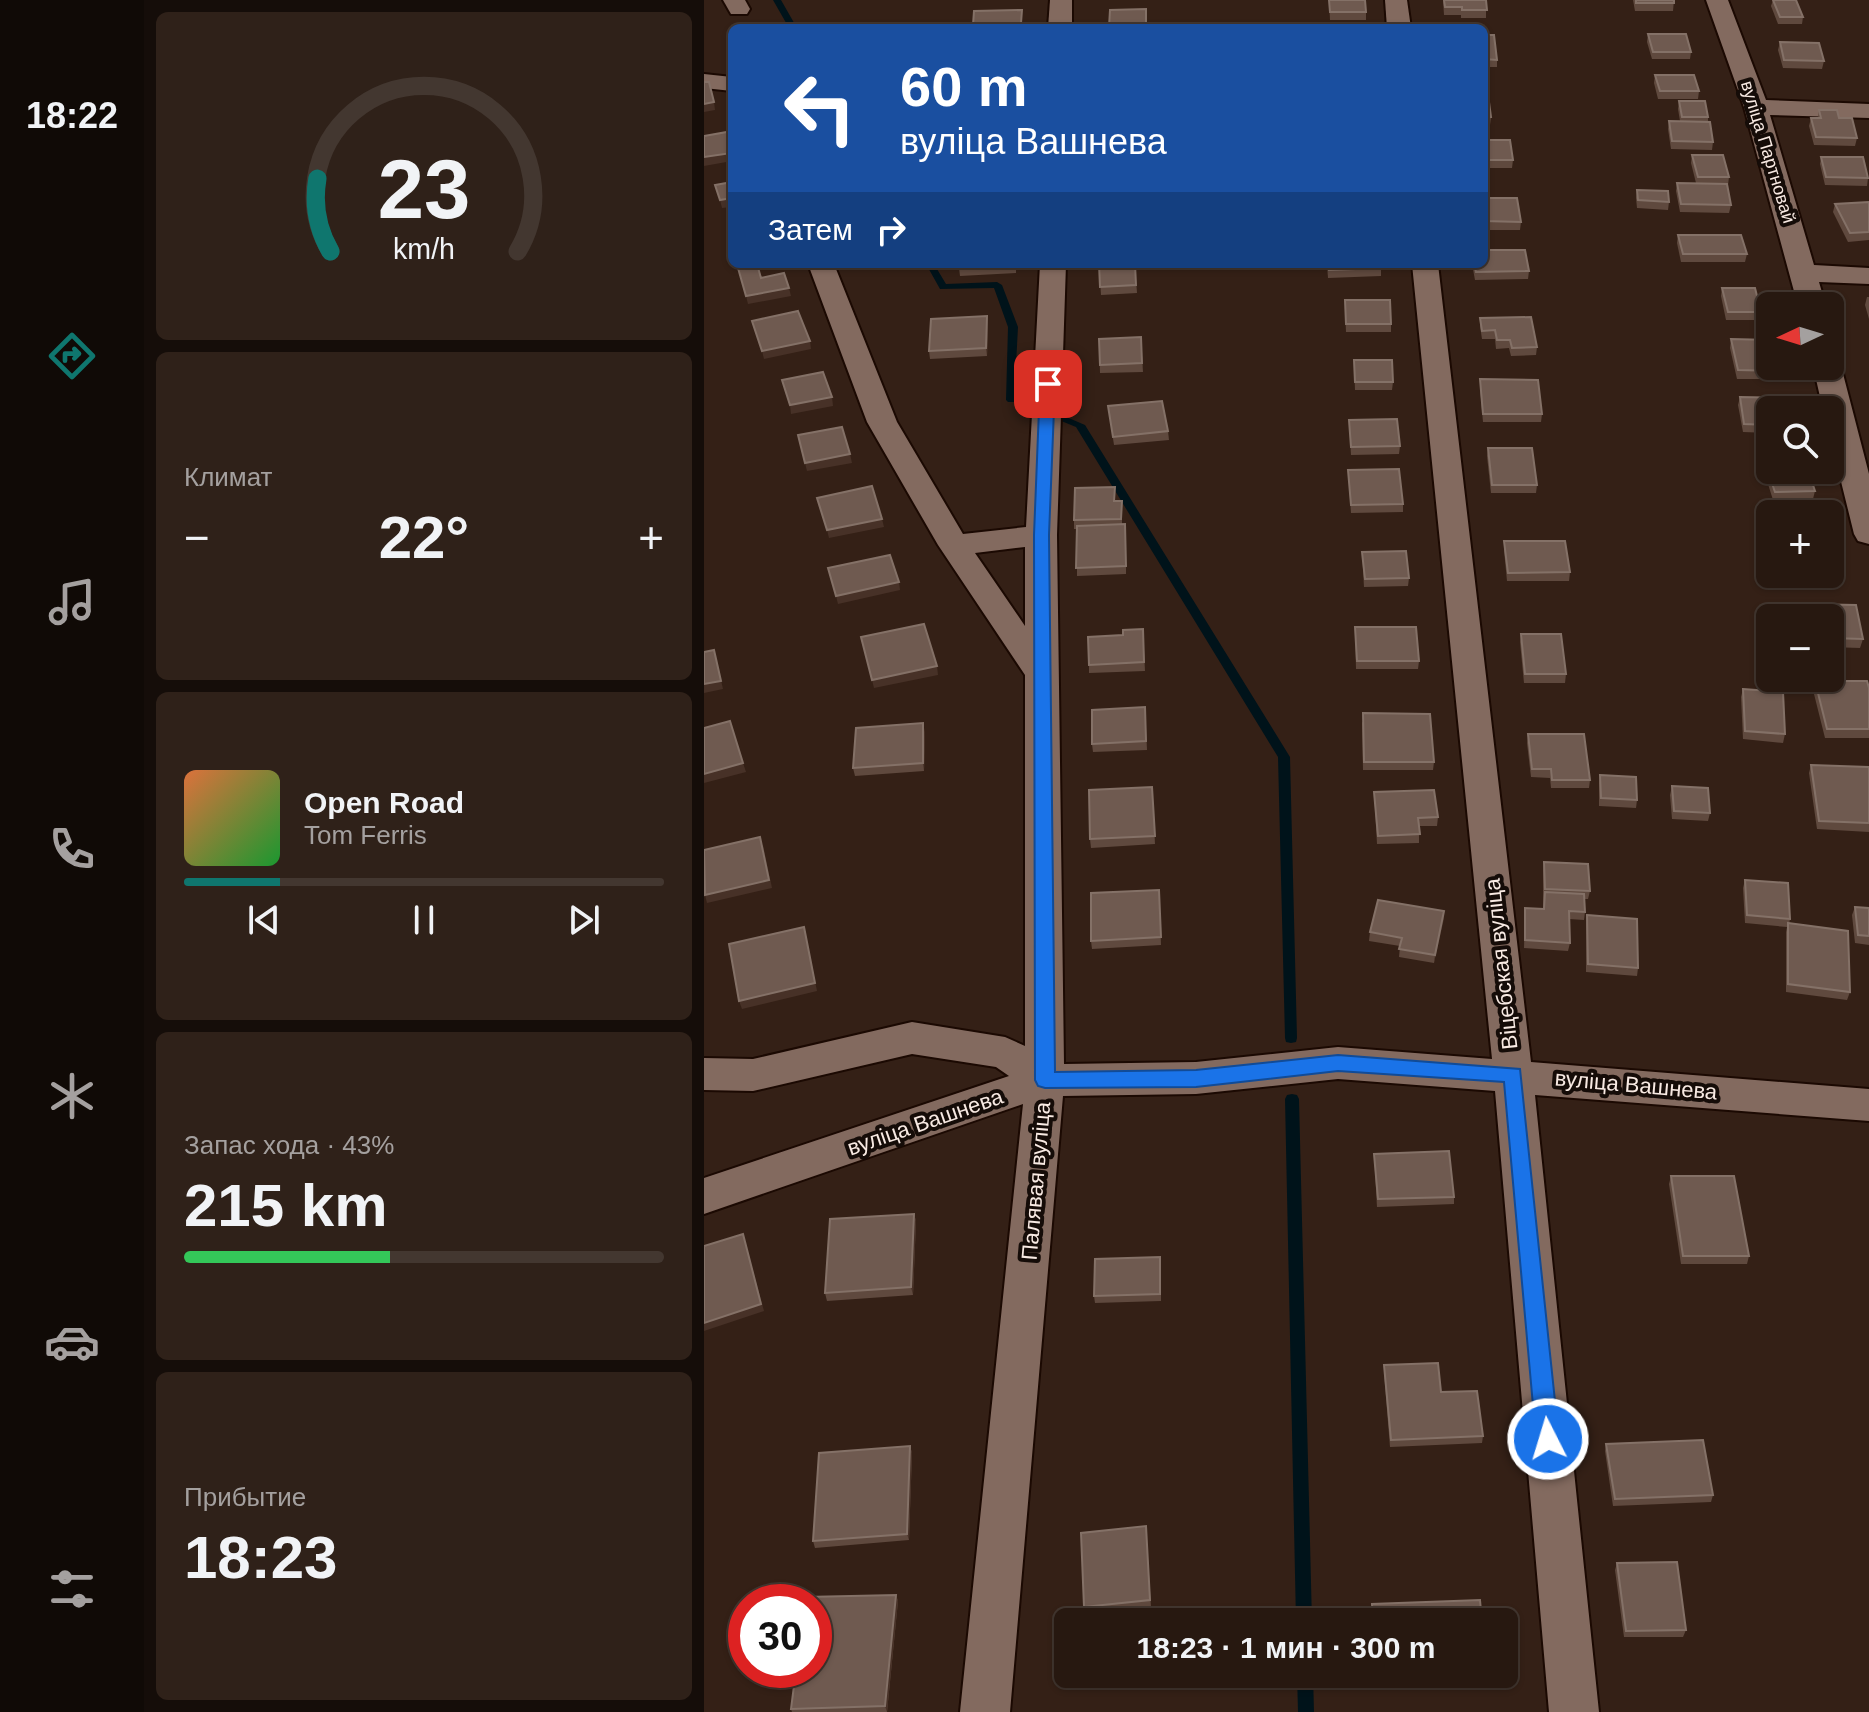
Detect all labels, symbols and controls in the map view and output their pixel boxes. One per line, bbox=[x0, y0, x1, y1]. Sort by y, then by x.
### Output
text: 60 m bbox=[900, 55, 1028, 118]
icon: left bbox=[768, 56, 872, 160]
street label: вуліца Партновай bbox=[1737, 78, 1799, 226]
text: 18:22 bbox=[26, 95, 118, 136]
text: вуліца Вашнева bbox=[900, 121, 1167, 162]
text: 23 bbox=[378, 143, 470, 236]
icon: right bbox=[869, 208, 913, 252]
text: Затем bbox=[768, 213, 853, 246]
text: km/h bbox=[393, 233, 455, 265]
north arrow bbox=[1756, 292, 1844, 380]
map controls bbox=[1756, 292, 1844, 692]
icon: directions bbox=[44, 328, 100, 384]
pin bbox=[1014, 350, 1082, 418]
icon: arrive bbox=[1026, 362, 1070, 406]
button: search bbox=[1756, 396, 1844, 484]
text: Климат bbox=[184, 462, 273, 492]
button: + bbox=[1756, 500, 1844, 588]
text: 22° bbox=[379, 504, 469, 571]
text: − bbox=[184, 513, 210, 562]
text: + bbox=[638, 513, 664, 562]
icon: music bbox=[44, 574, 100, 630]
button: − bbox=[1756, 604, 1844, 692]
text: Open Road bbox=[304, 786, 464, 819]
text: Tom Ferris bbox=[304, 820, 427, 850]
icon: phone bbox=[44, 821, 100, 877]
street label: Віцебская вуліца bbox=[1480, 876, 1522, 1051]
icon: previous bbox=[242, 898, 286, 942]
icon: pause bbox=[402, 898, 446, 942]
icon: next bbox=[562, 898, 606, 942]
street label: вуліца Вашнева bbox=[1554, 1065, 1719, 1105]
icon: climate bbox=[44, 1068, 100, 1124]
street label: вуліца Вашнева bbox=[844, 1083, 1007, 1160]
street label: Палявая вуліца bbox=[1017, 1100, 1055, 1261]
text: Запас хода · 43% bbox=[184, 1130, 394, 1160]
text: 215 km bbox=[184, 1172, 388, 1239]
icon: car bbox=[44, 1314, 100, 1370]
position arrow bbox=[1506, 1397, 1590, 1481]
text: Прибытие bbox=[184, 1482, 306, 1512]
text: 18:23 bbox=[184, 1524, 337, 1591]
icon: filters bbox=[44, 1561, 100, 1617]
speed limit sign: 30 bbox=[728, 1584, 832, 1688]
text: 18:23 · 1 мин · 300 m bbox=[1137, 1631, 1435, 1664]

